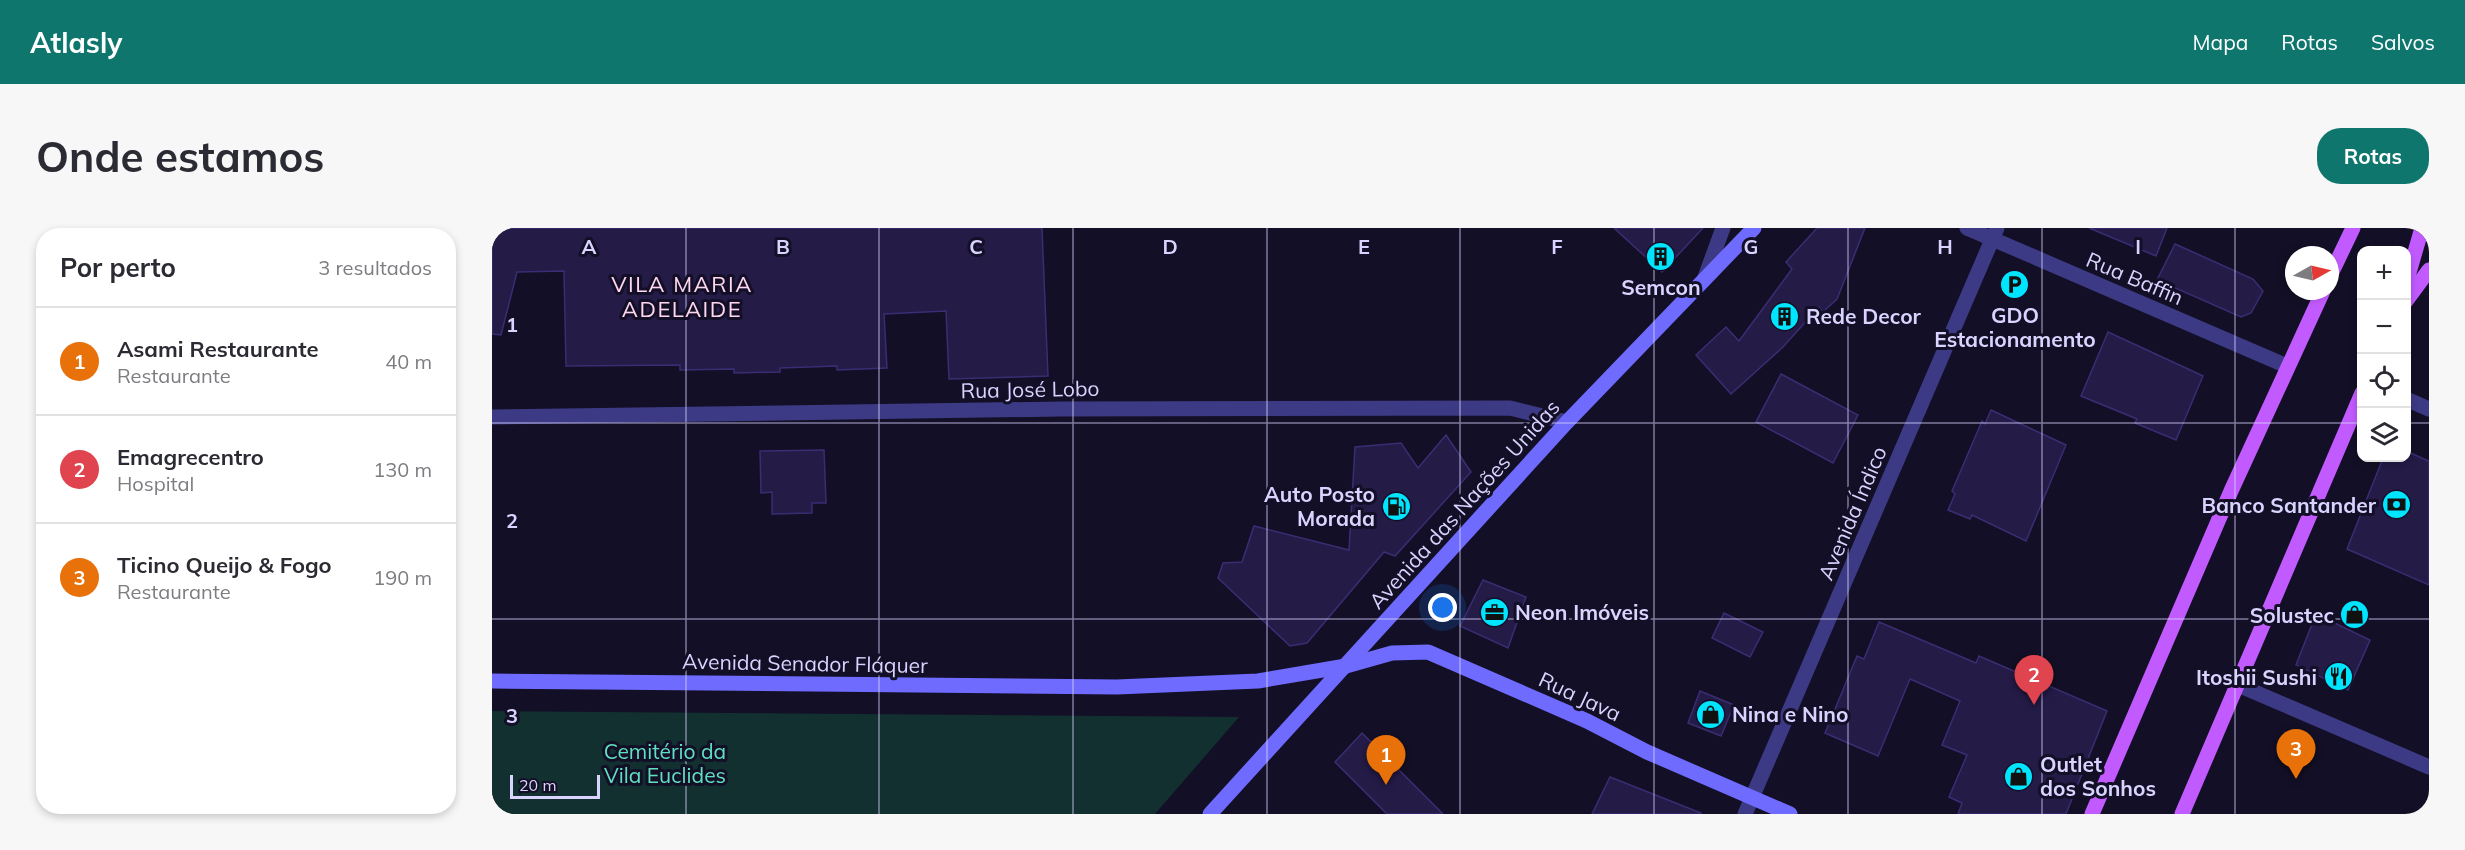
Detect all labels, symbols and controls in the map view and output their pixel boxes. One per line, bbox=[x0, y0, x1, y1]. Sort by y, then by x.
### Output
text: Atlasly bbox=[30, 25, 122, 60]
text: Mapa bbox=[2193, 29, 2248, 55]
text: Rotas bbox=[2281, 29, 2338, 55]
text: Salvos bbox=[2371, 29, 2435, 55]
button: Rotas bbox=[2317, 128, 2429, 184]
text: Onde estamos bbox=[36, 130, 324, 183]
text: A bbox=[582, 234, 597, 259]
text: B bbox=[776, 234, 790, 259]
text: C bbox=[969, 234, 983, 259]
text: D bbox=[1162, 234, 1178, 259]
text: E bbox=[1358, 234, 1370, 259]
text: F bbox=[1551, 234, 1563, 259]
text: G bbox=[1744, 234, 1758, 259]
text: H bbox=[1937, 234, 1953, 259]
text: I bbox=[2135, 234, 2141, 259]
building icon: Semcon bbox=[1645, 240, 1677, 272]
street label: Rua Baffin bbox=[2083, 246, 2187, 310]
north arrow bbox=[2285, 246, 2339, 300]
map controls bbox=[2357, 246, 2411, 462]
button: + bbox=[2357, 246, 2411, 300]
text: Por perto bbox=[60, 251, 176, 284]
text: 3 resultados bbox=[318, 255, 432, 280]
parking icon: GDO Estacionamento bbox=[1999, 268, 2031, 300]
district label: VILA MARIA ADELAIDE bbox=[611, 270, 753, 323]
place label: Semcon bbox=[1621, 274, 1701, 300]
building icon: Rede Decor bbox=[1769, 300, 1801, 332]
button: − bbox=[2357, 300, 2411, 354]
place label: GDO Estacionamento bbox=[1934, 302, 2096, 352]
place label: Rede Decor bbox=[1806, 303, 1922, 329]
text: 1 bbox=[506, 312, 518, 337]
text: Asami Restaurante bbox=[117, 335, 318, 363]
text: 1 bbox=[74, 349, 86, 374]
text: 40 m bbox=[385, 349, 432, 374]
button: locate bbox=[2357, 354, 2411, 408]
text: Restaurante bbox=[117, 363, 231, 388]
street label: Rua José Lobo bbox=[960, 375, 1100, 403]
street label: Avenida das Nações Unidas bbox=[1363, 394, 1565, 614]
button: layers bbox=[2357, 408, 2411, 462]
street label: Avenida Índico bbox=[1812, 442, 1892, 584]
text: Emagrecentro bbox=[117, 443, 264, 471]
text: 2 bbox=[74, 457, 86, 482]
text: 130 m bbox=[373, 457, 432, 482]
text: Hospital bbox=[117, 471, 194, 496]
place label: Auto Posto Morada bbox=[1264, 481, 1375, 531]
bank icon: Banco Santander bbox=[2381, 489, 2413, 521]
fuel station icon: Auto Posto Morada bbox=[1380, 490, 1412, 522]
place label: Banco Santander bbox=[2202, 492, 2377, 518]
text: 2 bbox=[506, 508, 518, 533]
text: Ticino Queijo & Fogo bbox=[117, 551, 332, 579]
text: 3 bbox=[74, 565, 86, 590]
text: 190 m bbox=[373, 565, 432, 590]
text: Restaurante bbox=[117, 579, 231, 604]
your location bbox=[1428, 593, 1457, 622]
office icon: Neon Imóveis bbox=[1478, 596, 1510, 628]
place label: Neon Imóveis bbox=[1515, 599, 1649, 625]
shop icon: Solustec bbox=[2339, 599, 2371, 631]
place label: Solustec bbox=[2250, 602, 2334, 628]
street label: Avenida Senador Fláquer bbox=[682, 648, 928, 678]
pin: 2 bbox=[2014, 656, 2054, 705]
restaurant icon: Itoshii Sushi bbox=[2322, 661, 2354, 693]
place label: Itoshii Sushi bbox=[2196, 664, 2317, 690]
street label: Rua Java bbox=[1535, 666, 1625, 726]
shop icon: Nina e Nino bbox=[1695, 698, 1727, 730]
place label: Nina e Nino bbox=[1732, 701, 1848, 727]
text: 3 bbox=[506, 703, 518, 728]
pin: 3 bbox=[2276, 730, 2316, 779]
pin: 1 bbox=[1366, 736, 1406, 785]
park label: Cemitério da Vila Euclides bbox=[604, 738, 726, 788]
place label: Outlet dos Sonhos bbox=[2040, 751, 2156, 801]
shop icon: Outlet dos Sonhos bbox=[2003, 760, 2035, 792]
scale bar bbox=[510, 772, 600, 800]
text: 20 m bbox=[519, 775, 556, 795]

